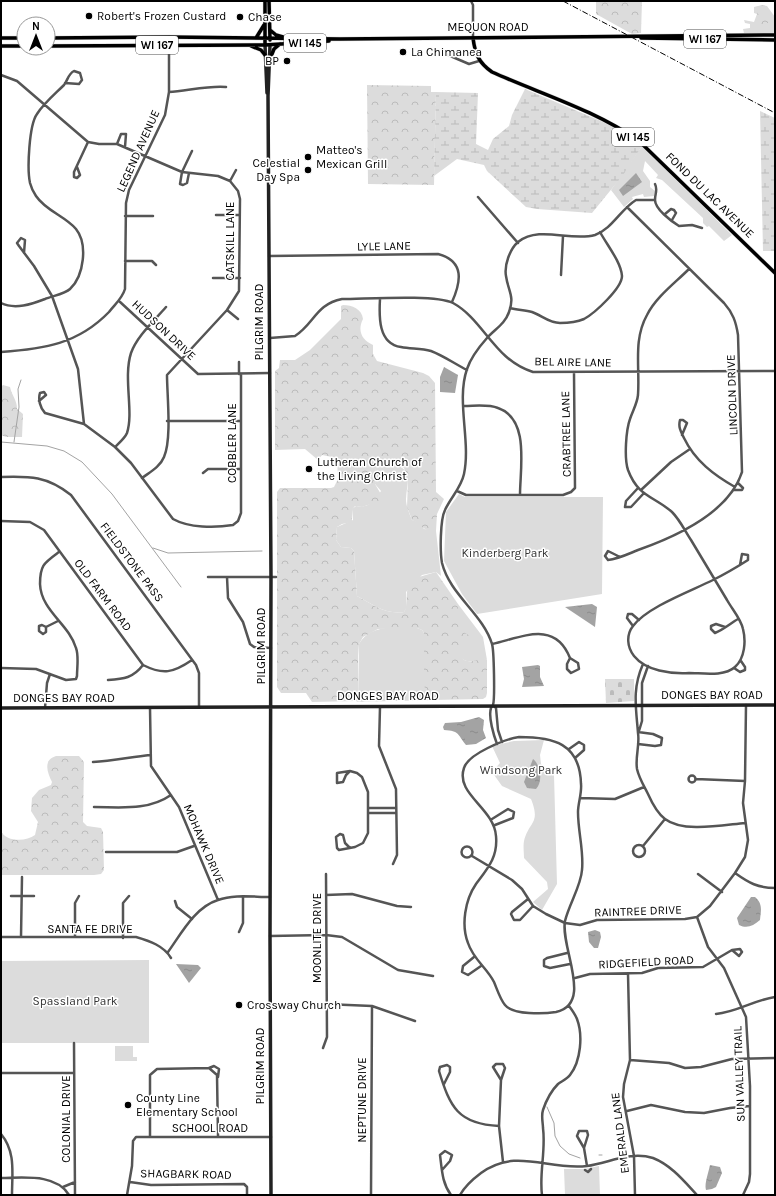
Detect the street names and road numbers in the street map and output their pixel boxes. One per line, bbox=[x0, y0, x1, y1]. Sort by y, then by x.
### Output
street label: MEQUON ROAD bbox=[447, 20, 529, 34]
road number: WI 167 bbox=[684, 30, 726, 48]
road number: WI 145 bbox=[284, 34, 326, 52]
road number: WI 167 bbox=[136, 36, 178, 54]
street label: LEGEND AVENUE bbox=[114, 108, 162, 194]
road number: WI 145 bbox=[612, 128, 654, 146]
street label: FOND DU LAC AVENUE bbox=[663, 149, 757, 241]
street label: CATSKILL LANE bbox=[223, 201, 237, 281]
street label: LYLE LANE bbox=[357, 239, 411, 253]
street label: PILGRIM ROAD bbox=[252, 283, 266, 360]
street label: HUDSON DRIVE bbox=[129, 297, 199, 363]
street label: BEL AIRE LANE bbox=[534, 354, 612, 370]
street label: LINCOLN DRIVE bbox=[724, 354, 740, 436]
street label: CRABTREE LANE bbox=[558, 391, 574, 477]
street label: COBBLER LANE bbox=[225, 403, 239, 483]
street label: FIELDSTONE PASS bbox=[97, 519, 167, 605]
street label: OLD FARM ROAD bbox=[71, 556, 135, 634]
street label: PILGRIM ROAD bbox=[254, 607, 268, 684]
street label: DONGES BAY ROAD bbox=[661, 688, 763, 702]
street label: DONGES BAY ROAD bbox=[337, 689, 439, 703]
street label: DONGES BAY ROAD bbox=[13, 691, 115, 705]
street label: MOHAWK DRIVE bbox=[181, 802, 227, 886]
street label: MOONLITE DRIVE bbox=[310, 893, 324, 983]
street label: RAINTREE DRIVE bbox=[594, 902, 682, 920]
street label: SANTA FE DRIVE bbox=[47, 922, 133, 936]
street label: RIDGEFIELD ROAD bbox=[598, 952, 694, 971]
street label: SUN VALLEY TRAIL bbox=[730, 1025, 748, 1122]
street label: PILGRIM ROAD bbox=[253, 1027, 267, 1104]
street label: NEPTUNE DRIVE bbox=[355, 1057, 369, 1143]
street label: COLONIAL DRIVE bbox=[59, 1075, 73, 1163]
street label: EMERALD LANE bbox=[608, 1092, 632, 1174]
street label: SCHOOL ROAD bbox=[172, 1121, 248, 1135]
street label: SHAGBARK ROAD bbox=[140, 1166, 232, 1182]

